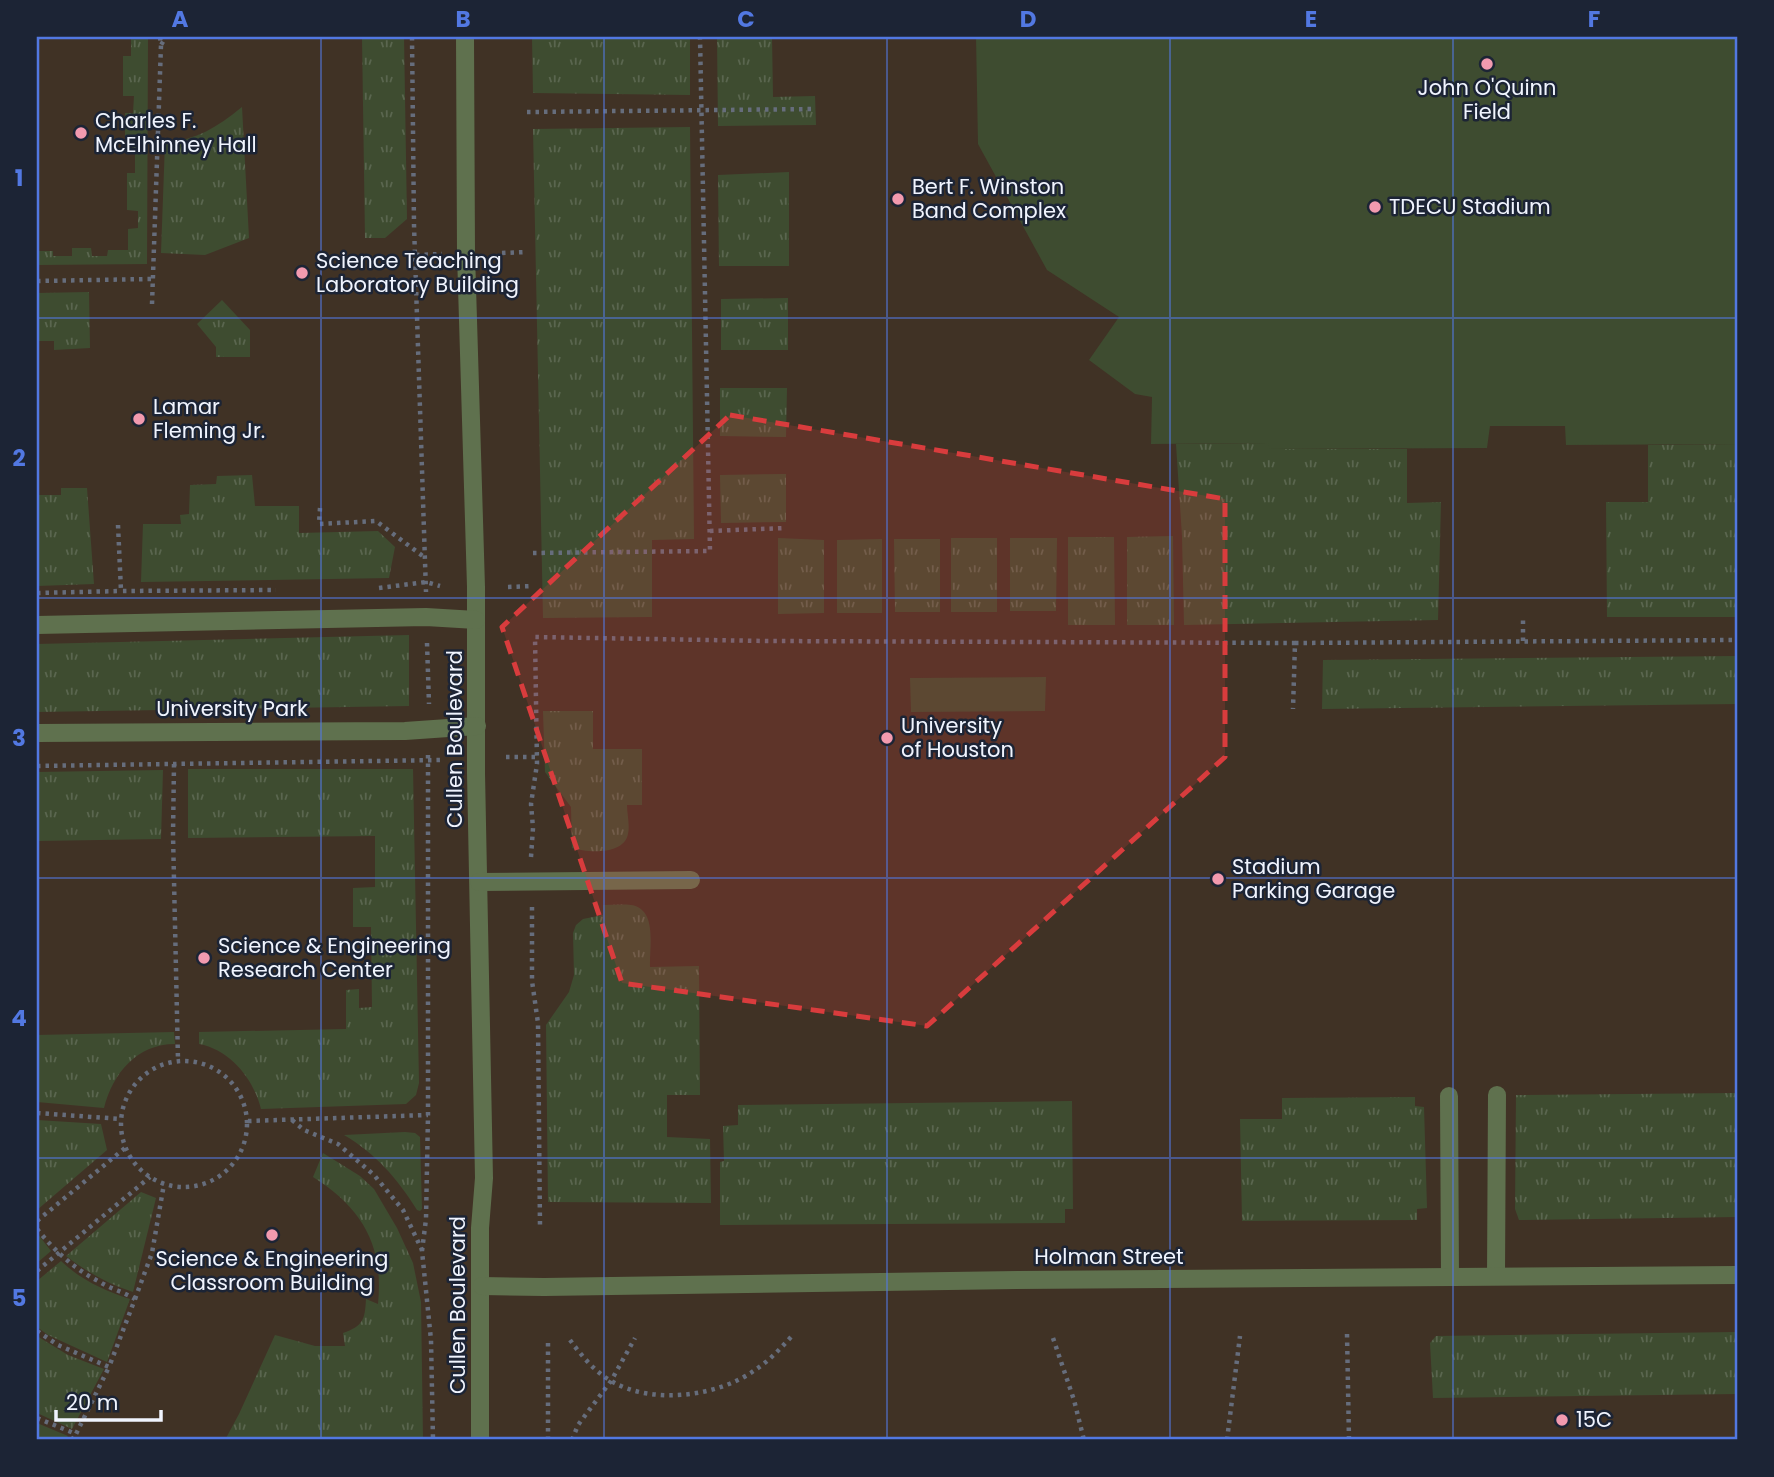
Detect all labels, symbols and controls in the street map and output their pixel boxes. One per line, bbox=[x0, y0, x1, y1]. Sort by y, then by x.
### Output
text: A bbox=[172, 3, 189, 35]
text: B bbox=[455, 3, 471, 35]
text: C bbox=[737, 3, 755, 35]
text: D bbox=[1020, 3, 1036, 35]
text: E bbox=[1305, 3, 1317, 35]
text: F bbox=[1588, 3, 1600, 35]
marker: John O'Quinn Field bbox=[1479, 56, 1495, 72]
place label: John O'Quinn Field bbox=[1418, 73, 1556, 126]
place label: Charles F. McElhinney Hall bbox=[95, 106, 257, 159]
marker: Charles F. McElhinney Hall bbox=[73, 125, 89, 141]
text: 1 bbox=[15, 162, 23, 194]
place label: Bert F. Winston Band Complex bbox=[912, 172, 1066, 225]
marker: Bert F. Winston Band Complex bbox=[890, 191, 906, 207]
place label: TDECU Stadium bbox=[1389, 192, 1551, 221]
marker: TDECU Stadium bbox=[1367, 199, 1383, 215]
place label: Science Teaching Laboratory Building bbox=[316, 246, 519, 299]
marker: Science Teaching Laboratory Building bbox=[294, 265, 310, 281]
place label: Lamar Fleming Jr. bbox=[153, 392, 265, 445]
marker: Lamar Fleming Jr. bbox=[131, 411, 147, 427]
text: 2 bbox=[12, 442, 26, 474]
street label: Cullen Boulevard bbox=[440, 650, 469, 828]
street label: University Park bbox=[156, 694, 308, 723]
place label: University of Houston bbox=[901, 711, 1014, 764]
text: 3 bbox=[12, 722, 26, 754]
marker: University of Houston bbox=[879, 730, 895, 746]
place label: Stadium Parking Garage bbox=[1232, 852, 1395, 905]
marker: Stadium Parking Garage bbox=[1210, 871, 1226, 887]
place label: Science & Engineering Research Center bbox=[218, 931, 451, 984]
marker: Science & Engineering Research Center bbox=[196, 950, 212, 966]
text: 4 bbox=[11, 1002, 27, 1034]
street label: Cullen Boulevard bbox=[443, 1216, 472, 1394]
marker: Science & Engineering Classroom Building bbox=[264, 1227, 280, 1243]
street label: Holman Street bbox=[1034, 1242, 1184, 1271]
place label: Science & Engineering Classroom Building bbox=[156, 1244, 388, 1297]
text: 5 bbox=[12, 1282, 26, 1314]
scale bar bbox=[56, 1379, 161, 1423]
text: 20 m bbox=[66, 1388, 119, 1417]
place label: 15C bbox=[1576, 1405, 1612, 1434]
marker: 15C bbox=[1554, 1412, 1570, 1428]

